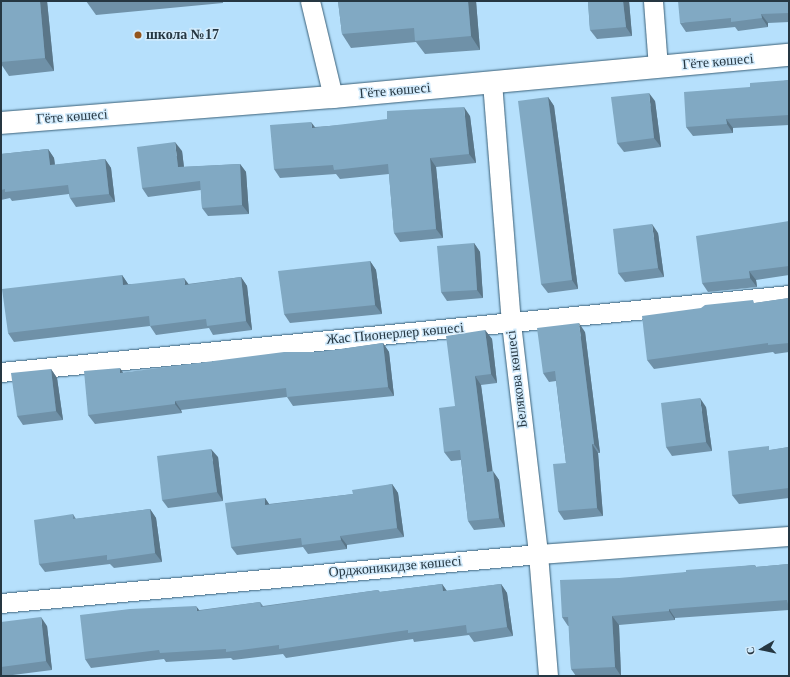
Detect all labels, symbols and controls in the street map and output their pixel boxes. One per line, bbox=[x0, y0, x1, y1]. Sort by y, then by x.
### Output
place label: школа №17 bbox=[146, 27, 219, 43]
marker: школа №17 bbox=[133, 30, 143, 40]
street label: Гёте көшесі bbox=[682, 51, 754, 73]
street label: Гёте көшесі bbox=[359, 80, 431, 102]
street label: Гёте көшесі bbox=[36, 106, 108, 128]
street label: Жас Пионерлер көшесі bbox=[325, 320, 465, 348]
street label: Белякова көшесі bbox=[503, 329, 531, 429]
street label: Орджоникидзе көшесі bbox=[328, 553, 462, 581]
north arrow bbox=[742, 629, 782, 669]
text: С bbox=[744, 646, 757, 656]

